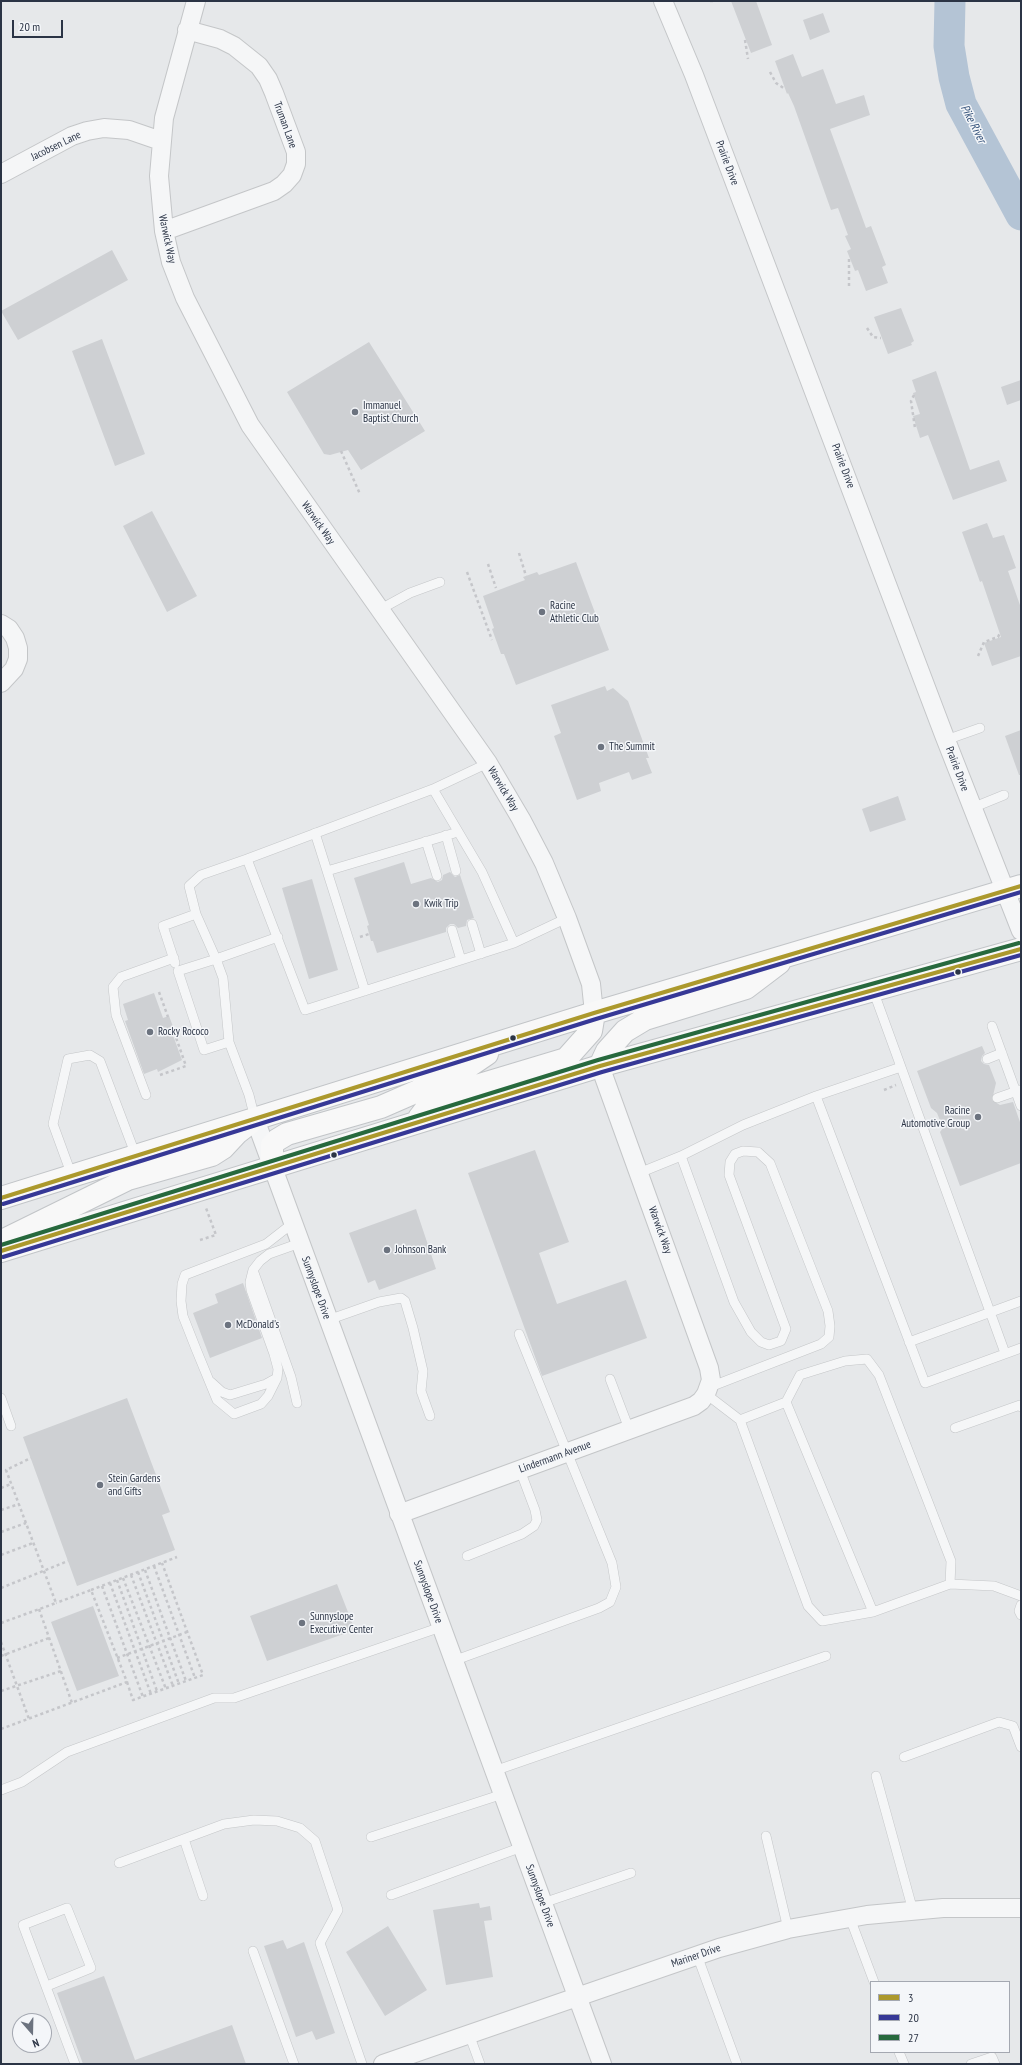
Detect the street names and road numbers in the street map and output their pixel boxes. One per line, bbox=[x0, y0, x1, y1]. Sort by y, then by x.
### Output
street label: Truman Lane bbox=[270, 100, 300, 150]
street label: Jacobsen Lane bbox=[29, 128, 83, 164]
street label: Prairie Drive bbox=[712, 139, 742, 187]
street label: Warwick Way bbox=[155, 213, 179, 265]
street label: Prairie Drive bbox=[828, 442, 858, 490]
street label: Warwick Way bbox=[298, 499, 338, 547]
street label: Prairie Drive bbox=[942, 745, 972, 793]
street label: Warwick Way bbox=[485, 764, 521, 814]
street label: Warwick Way bbox=[645, 1205, 675, 1255]
street label: Sunnyslope Drive bbox=[299, 1255, 333, 1321]
street label: Lindermann Avenue bbox=[517, 1438, 593, 1476]
street label: Sunnyslope Drive bbox=[411, 1559, 445, 1625]
street label: Sunnyslope Drive bbox=[523, 1863, 557, 1929]
street label: Mariner Drive bbox=[669, 1941, 723, 1971]

